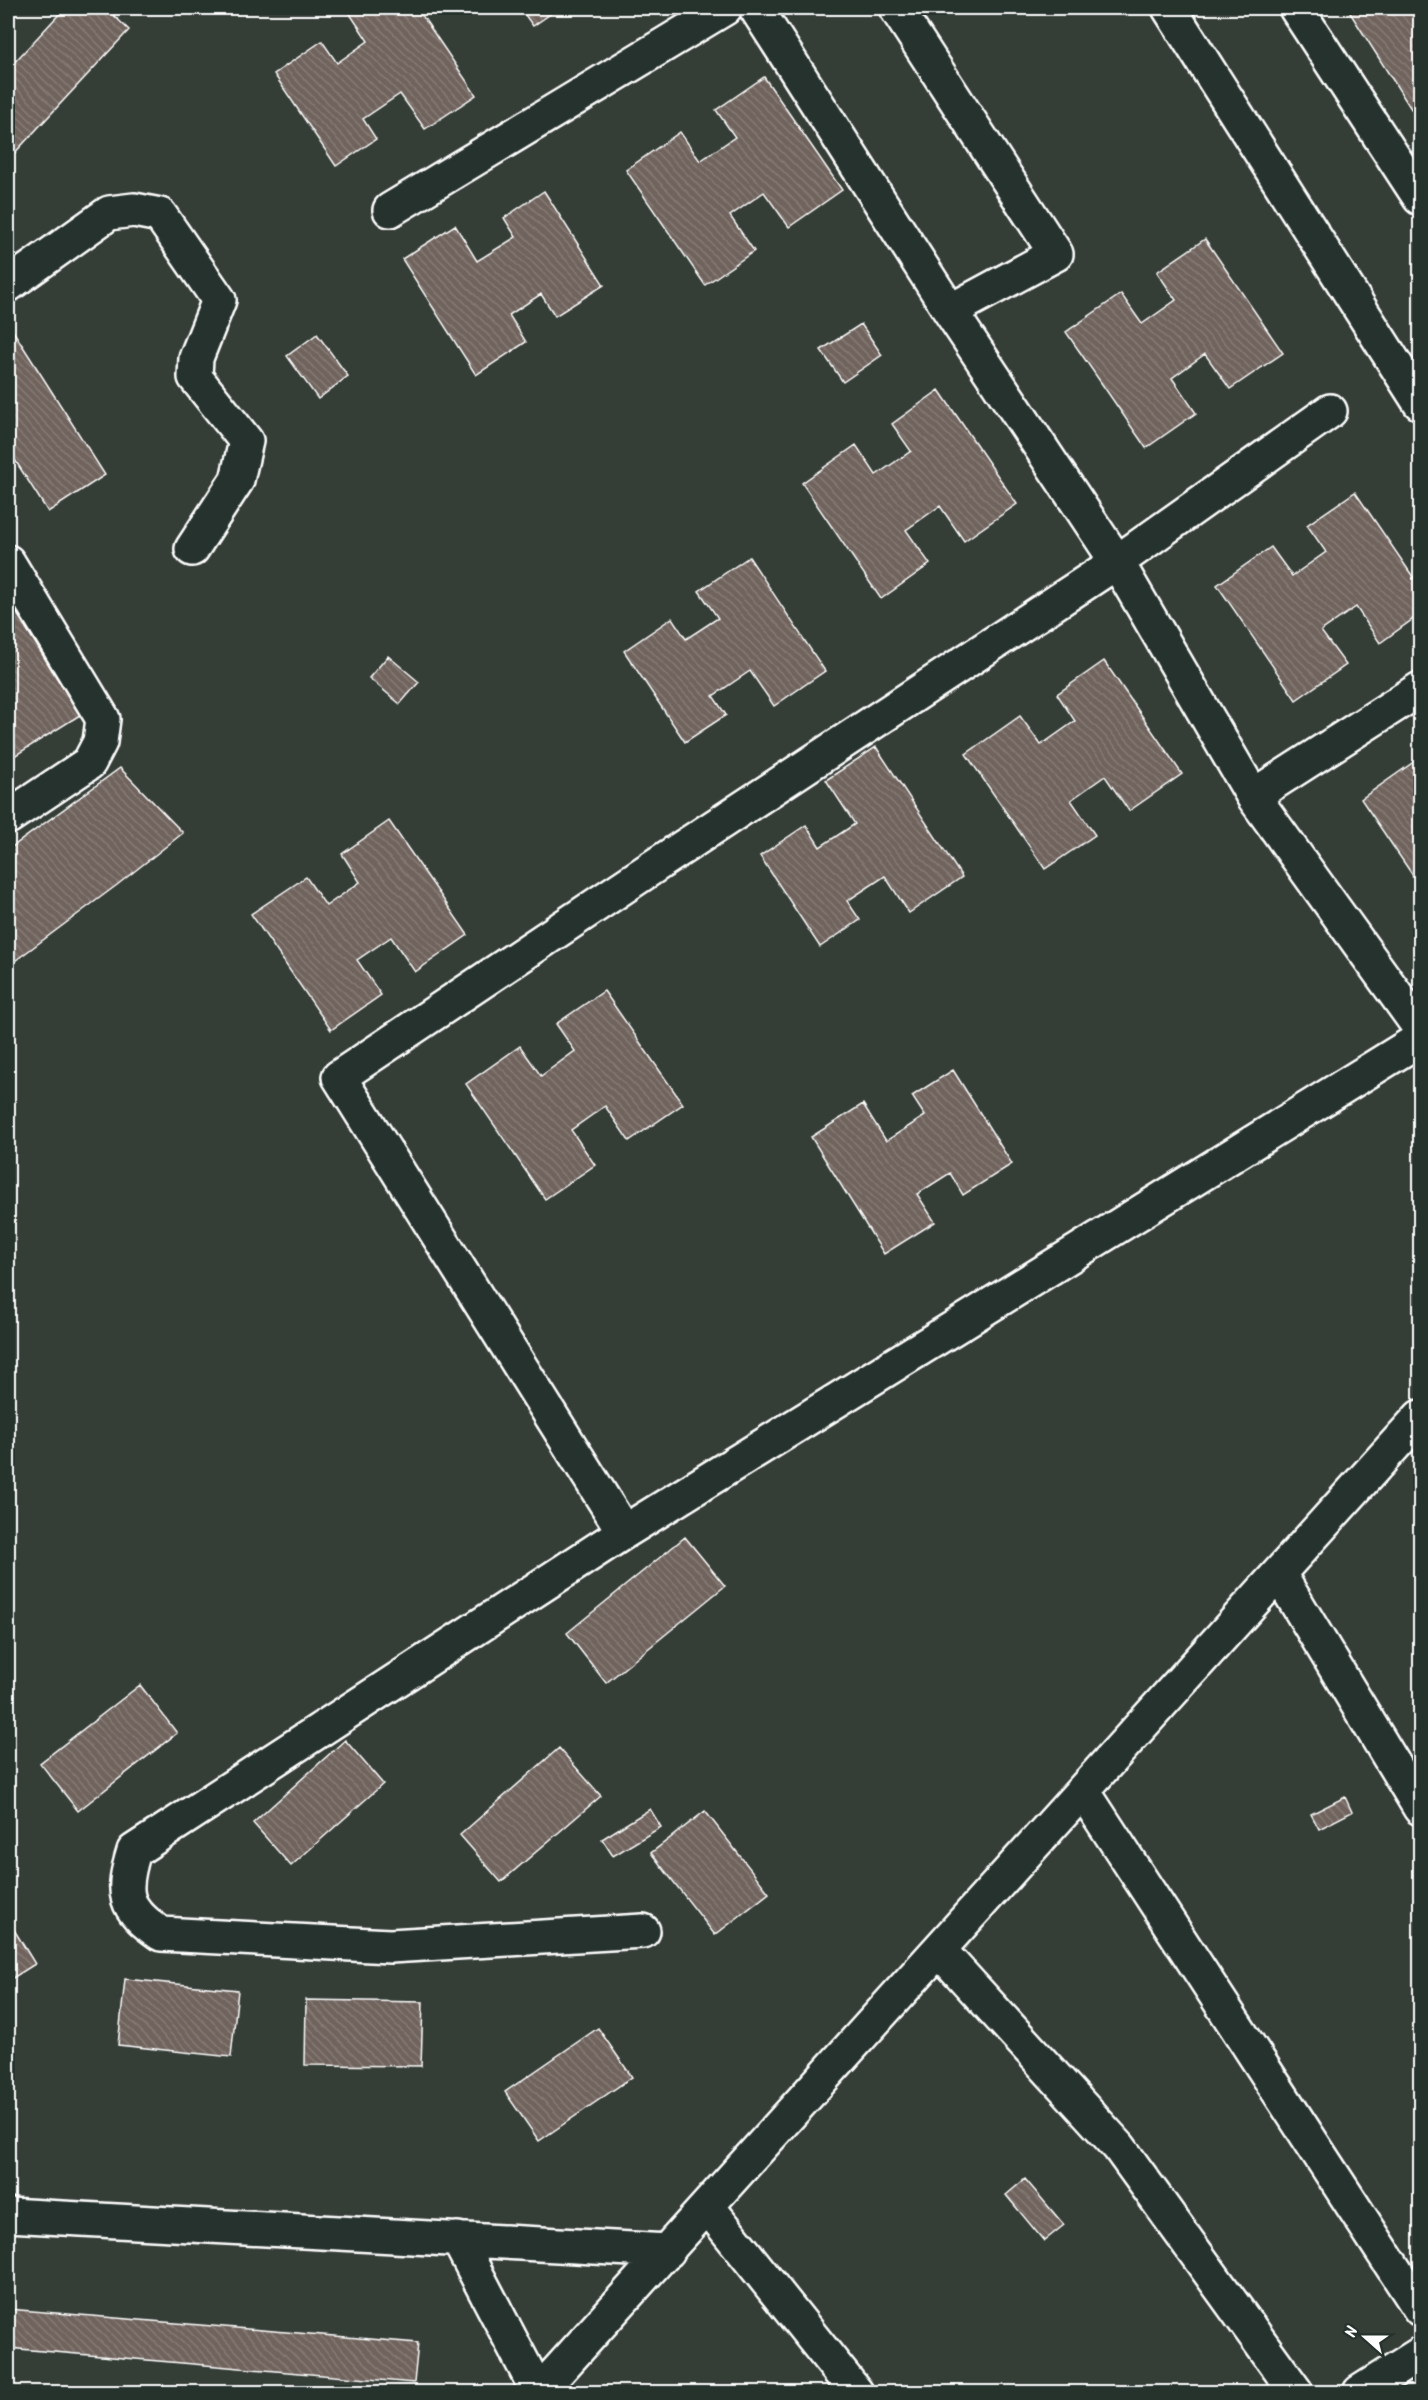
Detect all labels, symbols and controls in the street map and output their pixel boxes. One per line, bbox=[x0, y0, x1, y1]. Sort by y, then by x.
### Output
north arrow bbox=[1335, 2307, 1395, 2367]
text: N bbox=[1339, 2323, 1366, 2341]

